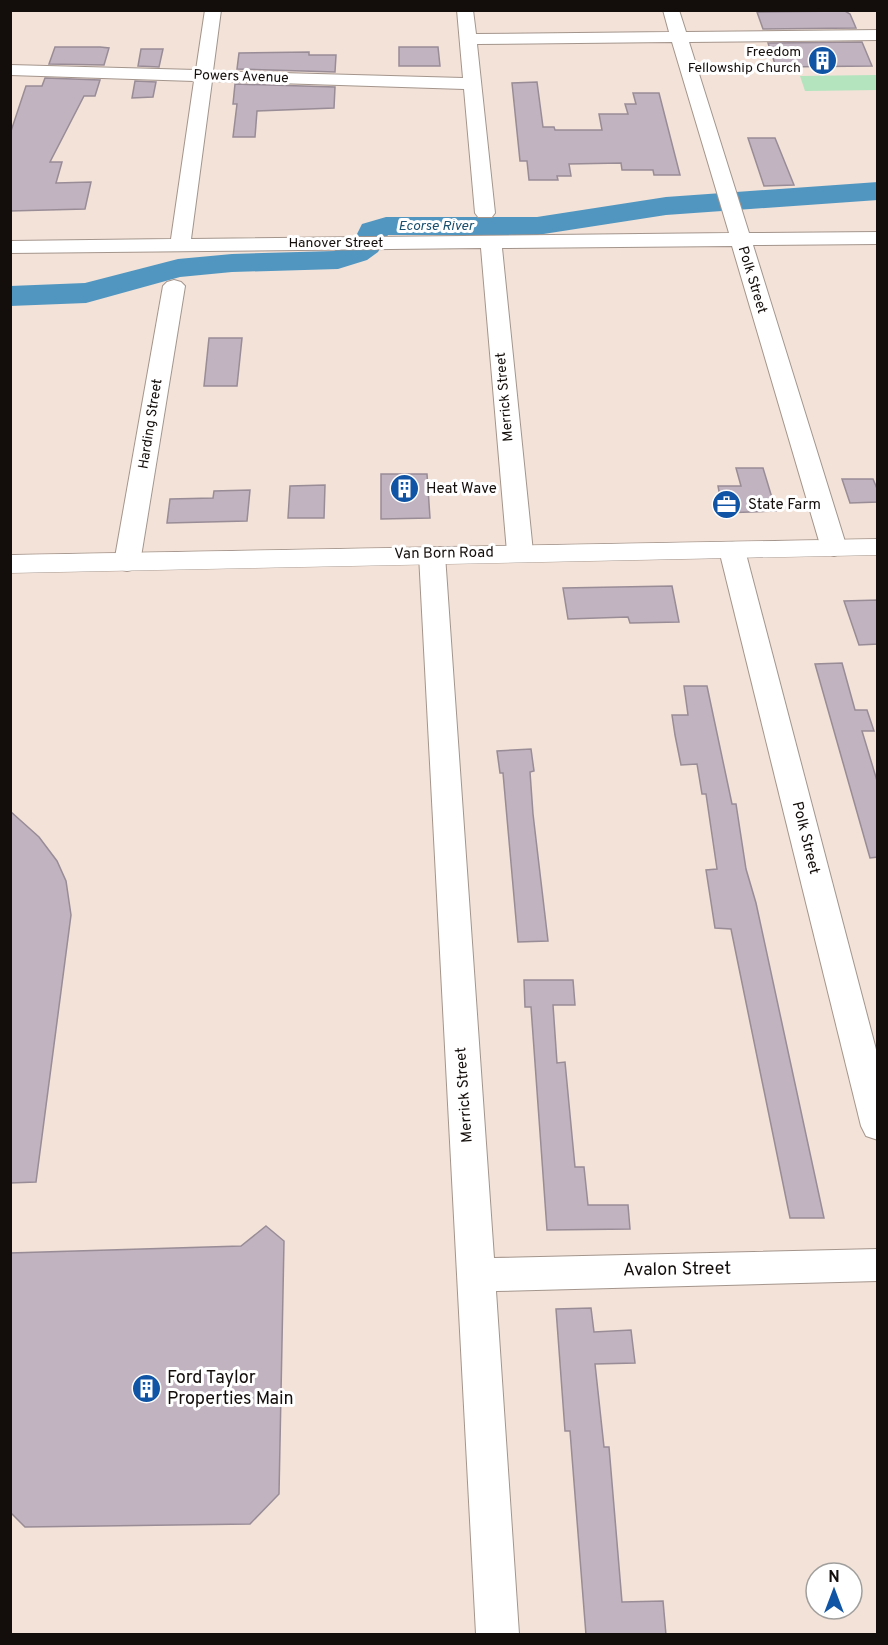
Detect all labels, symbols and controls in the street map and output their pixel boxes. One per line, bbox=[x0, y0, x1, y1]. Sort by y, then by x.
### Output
place label: Freedom Fellowship Church bbox=[688, 44, 801, 77]
building icon: Freedom Fellowship Church bbox=[806, 44, 838, 76]
street label: Powers Avenue bbox=[193, 67, 289, 87]
water label: Ecorse River bbox=[398, 218, 475, 235]
street label: Hanover Street bbox=[289, 235, 383, 252]
street label: Polk Street bbox=[734, 244, 770, 316]
street label: Merrick Street bbox=[493, 352, 517, 442]
street label: Harding Street bbox=[135, 378, 167, 470]
building icon: Heat Wave bbox=[389, 473, 421, 505]
place label: Heat Wave bbox=[426, 480, 497, 499]
office icon: State Farm bbox=[711, 489, 743, 521]
place label: State Farm bbox=[748, 496, 821, 515]
street label: Van Born Road bbox=[394, 544, 494, 564]
street label: Polk Street bbox=[787, 800, 823, 876]
street label: Merrick Street bbox=[452, 1046, 478, 1144]
street label: Avalon Street bbox=[623, 1258, 731, 1282]
place label: Ford Taylor Properties Main bbox=[167, 1367, 294, 1411]
building icon: Ford Taylor Properties Main bbox=[130, 1372, 162, 1404]
north arrow bbox=[804, 1561, 864, 1621]
text: N bbox=[828, 1568, 840, 1588]

